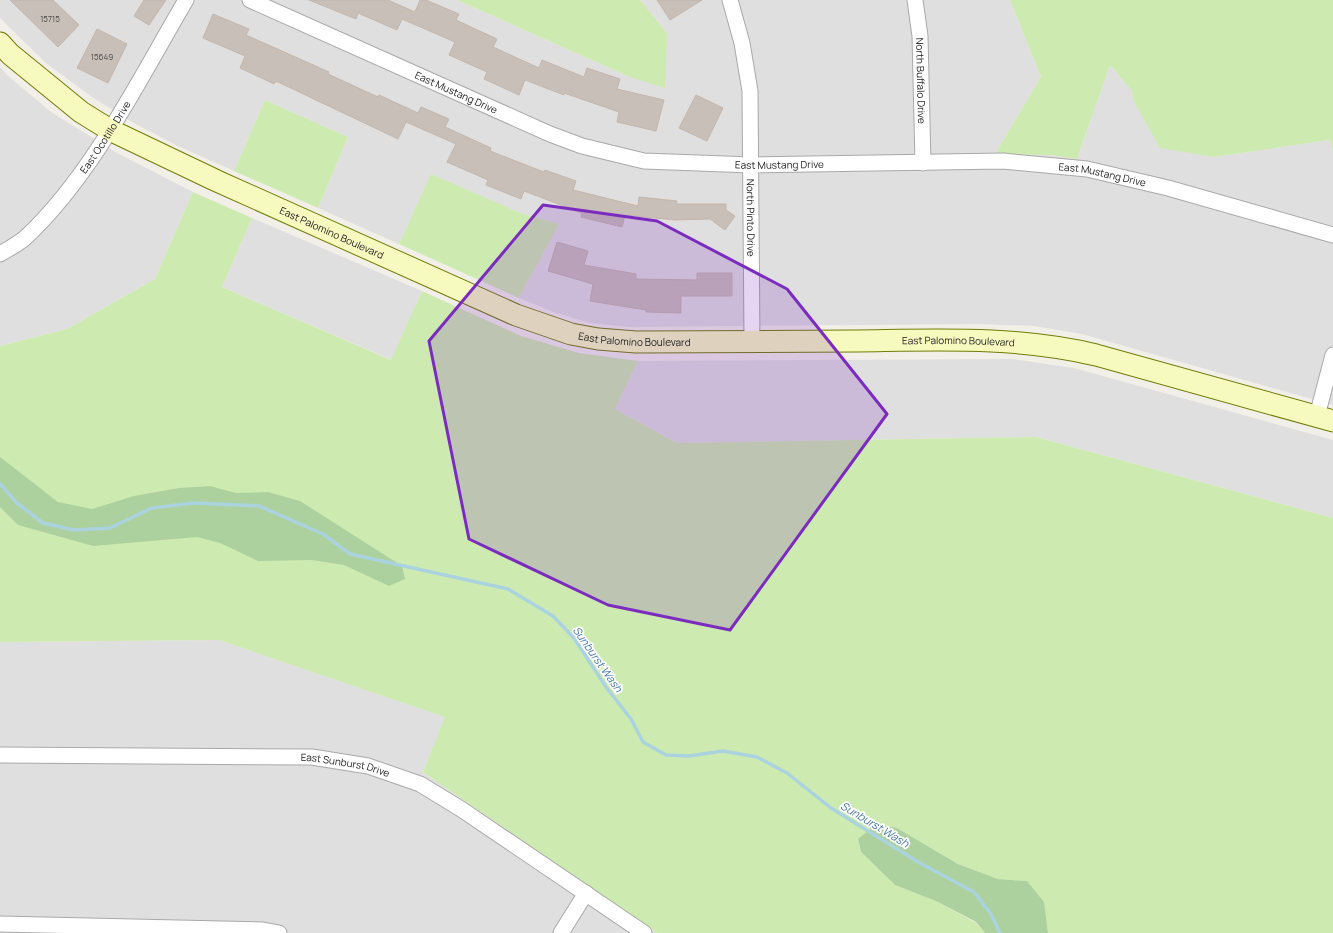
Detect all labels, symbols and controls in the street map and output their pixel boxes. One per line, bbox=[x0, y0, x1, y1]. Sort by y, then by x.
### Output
house number: 15715 bbox=[40, 13, 60, 24]
street label: North Buffalo Drive bbox=[913, 37, 929, 124]
house number: 15649 bbox=[91, 51, 113, 62]
street label: East Mustang Drive bbox=[413, 68, 500, 117]
street label: East Ocotillo Drive bbox=[76, 98, 134, 176]
street label: East Mustang Drive bbox=[735, 157, 824, 172]
street label: East Mustang Drive bbox=[1058, 159, 1148, 190]
street label: North Pinto Drive bbox=[744, 179, 758, 257]
street label: East Palomino Boulevard bbox=[278, 203, 386, 262]
street label: East Palomino Boulevard bbox=[577, 329, 691, 349]
street label: East Palomino Boulevard bbox=[902, 333, 1015, 349]
water label: Sunburst Wash bbox=[570, 623, 627, 695]
street label: East Sunburst Drive bbox=[301, 750, 392, 780]
water label: Sunburst Wash bbox=[838, 798, 912, 851]

